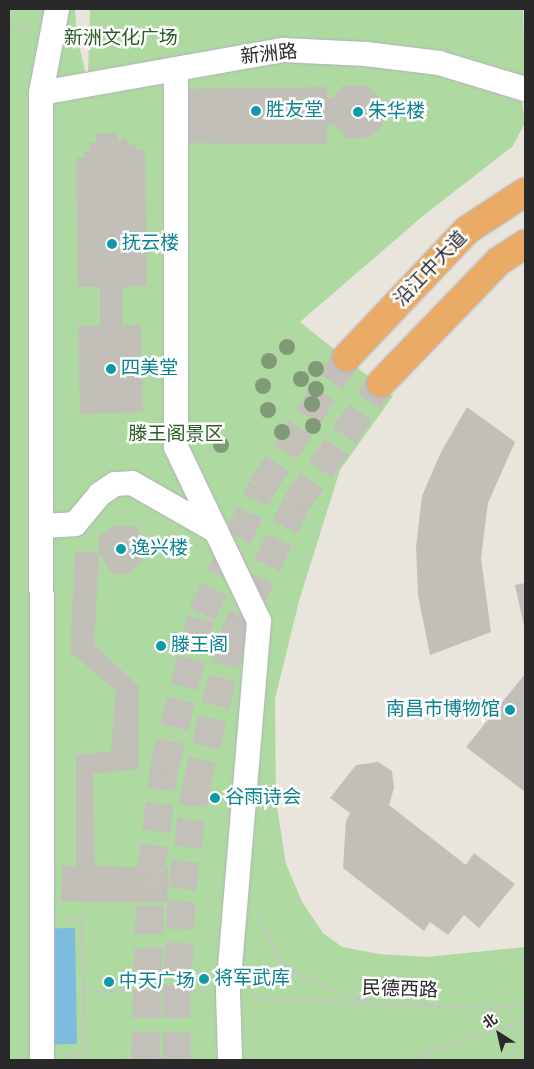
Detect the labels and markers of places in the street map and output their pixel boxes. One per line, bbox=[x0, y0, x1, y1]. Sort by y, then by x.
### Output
place label: 胜友堂 bbox=[266, 100, 323, 122]
place label: 朱华楼 bbox=[368, 101, 425, 123]
marker: 胜友堂 bbox=[250, 105, 262, 117]
marker: 朱华楼 bbox=[352, 106, 364, 118]
place label: 抚云楼 bbox=[122, 233, 179, 255]
marker: 抚云楼 bbox=[106, 238, 118, 250]
place label: 四美堂 bbox=[121, 358, 178, 380]
marker: 四美堂 bbox=[105, 363, 117, 375]
place label: 逸兴楼 bbox=[131, 538, 188, 560]
marker: 逸兴楼 bbox=[115, 543, 127, 555]
place label: 滕王阁 bbox=[171, 635, 228, 657]
marker: 滕王阁 bbox=[155, 640, 167, 652]
place label: 南昌市博物馆 bbox=[386, 699, 500, 721]
marker: 南昌市博物馆 bbox=[504, 704, 516, 716]
place label: 谷雨诗会 bbox=[225, 787, 301, 809]
marker: 谷雨诗会 bbox=[209, 792, 221, 804]
place label: 将军武库 bbox=[214, 968, 290, 990]
place label: 中天广场 bbox=[119, 971, 195, 993]
marker: 将军武库 bbox=[198, 973, 210, 985]
marker: 中天广场 bbox=[103, 976, 115, 988]

